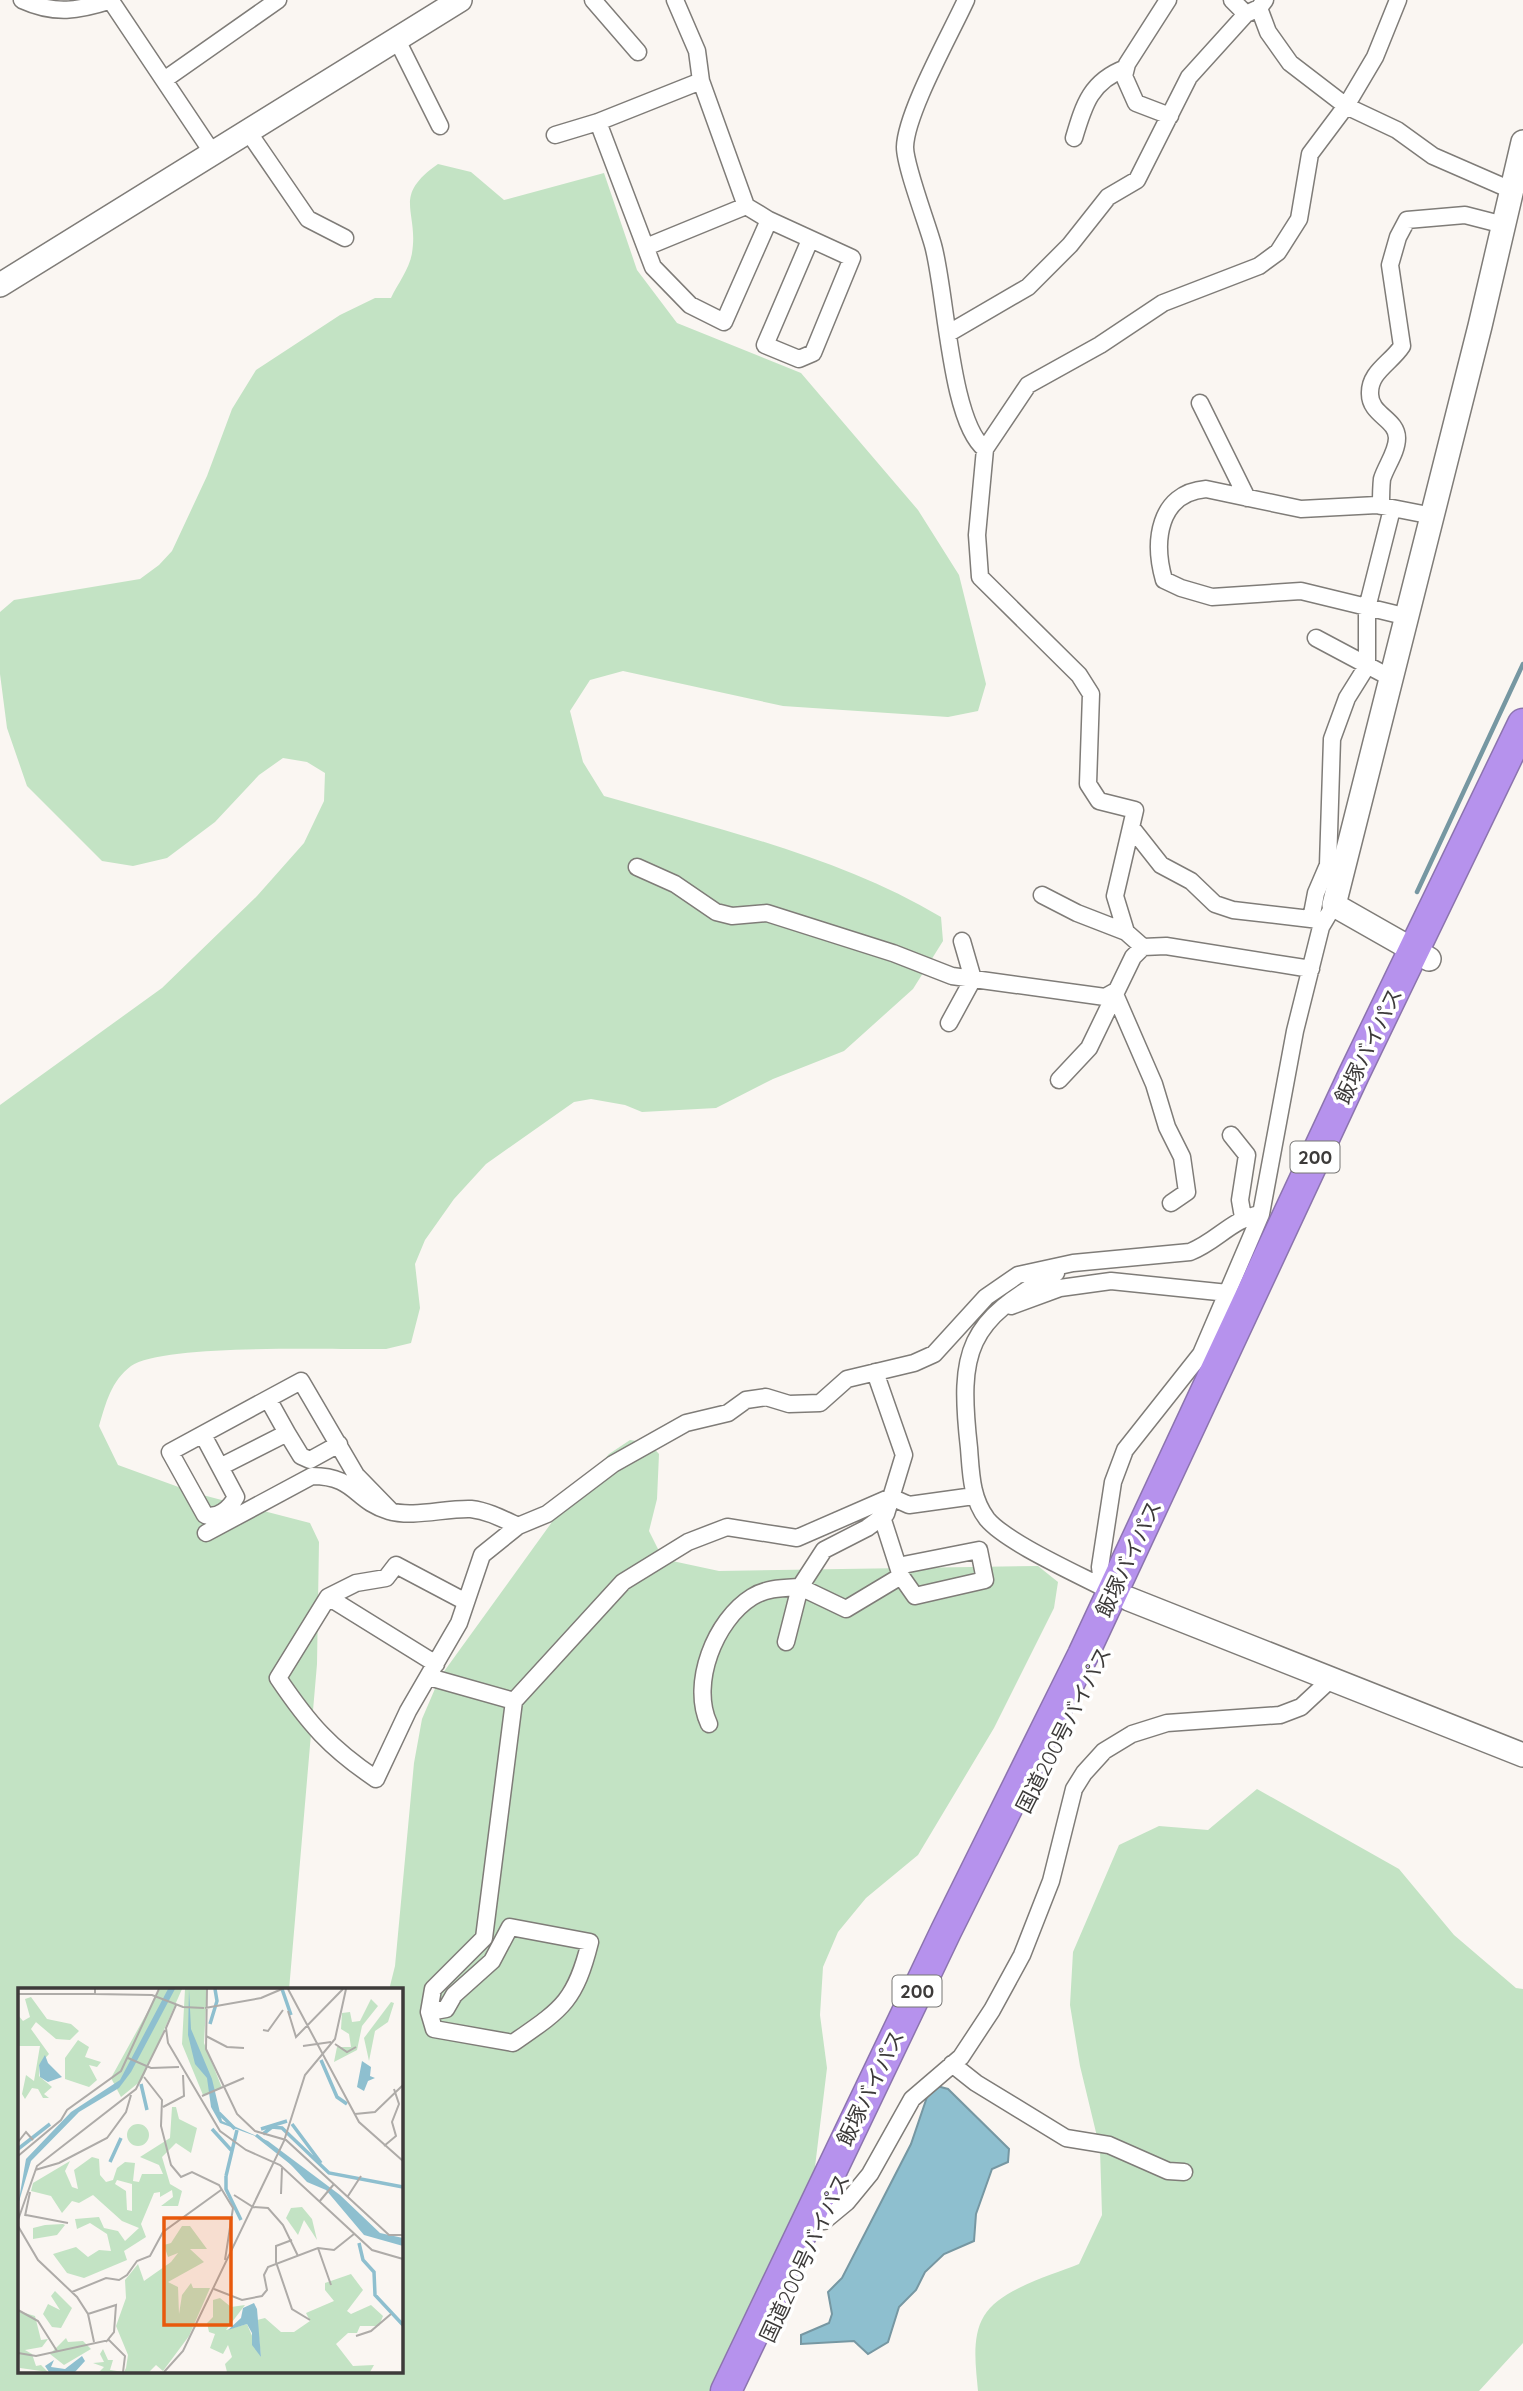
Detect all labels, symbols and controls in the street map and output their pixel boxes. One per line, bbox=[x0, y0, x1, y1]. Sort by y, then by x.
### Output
street label: 飯塚バイパス bbox=[1329, 983, 1407, 1108]
road number: 200 bbox=[1290, 1142, 1340, 1172]
street label: 飯塚バイパス bbox=[1090, 1496, 1166, 1621]
street label: 国道200号バイパス bbox=[1010, 1642, 1116, 1817]
road number: 200 bbox=[892, 1976, 942, 2007]
inset map bbox=[18, 1988, 402, 2374]
street label: 飯塚バイパス bbox=[831, 2025, 909, 2150]
street label: 国道200号バイパス bbox=[754, 2169, 855, 2346]

